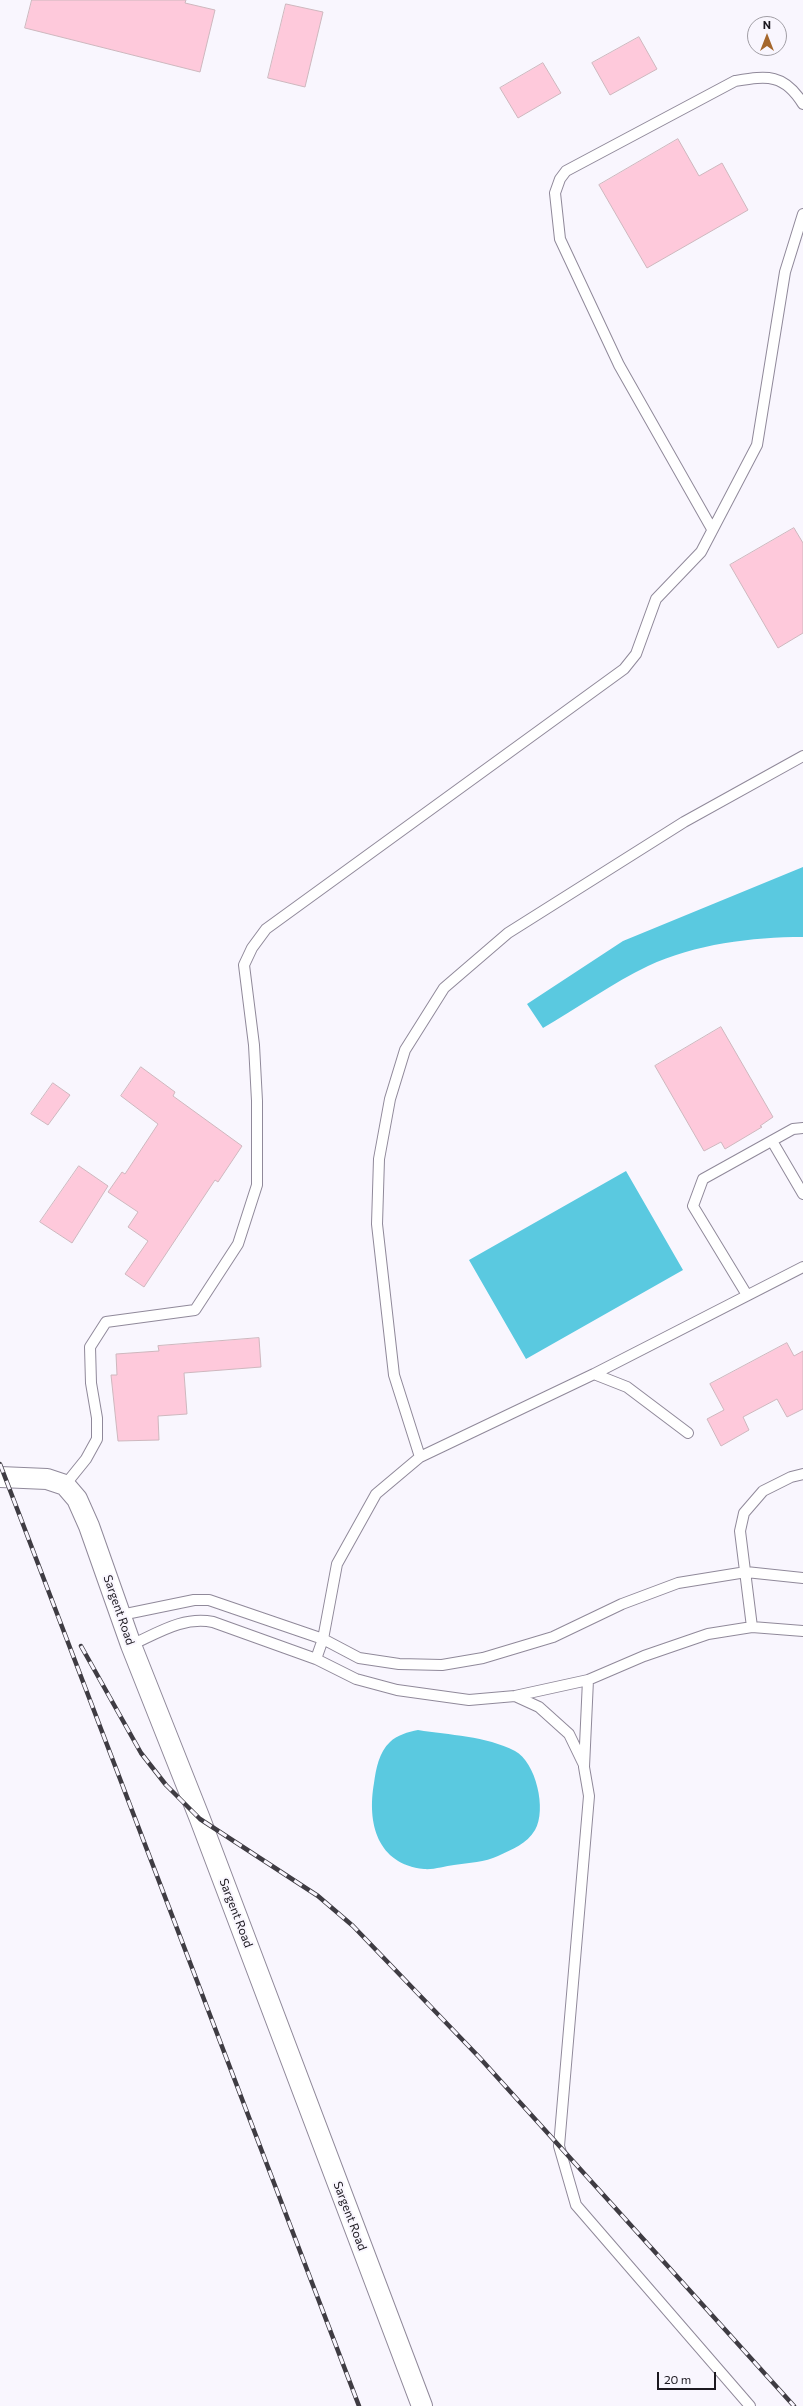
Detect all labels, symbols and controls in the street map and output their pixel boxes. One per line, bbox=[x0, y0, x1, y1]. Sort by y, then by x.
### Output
north arrow bbox=[747, 16, 787, 56]
text: N bbox=[763, 18, 771, 31]
street label: Sargent Road bbox=[100, 1573, 138, 1647]
street label: Sargent Road bbox=[216, 1876, 256, 1950]
street label: Sargent Road bbox=[330, 2179, 370, 2253]
scale bar bbox=[659, 2364, 718, 2390]
text: 20 m bbox=[664, 2372, 691, 2386]

